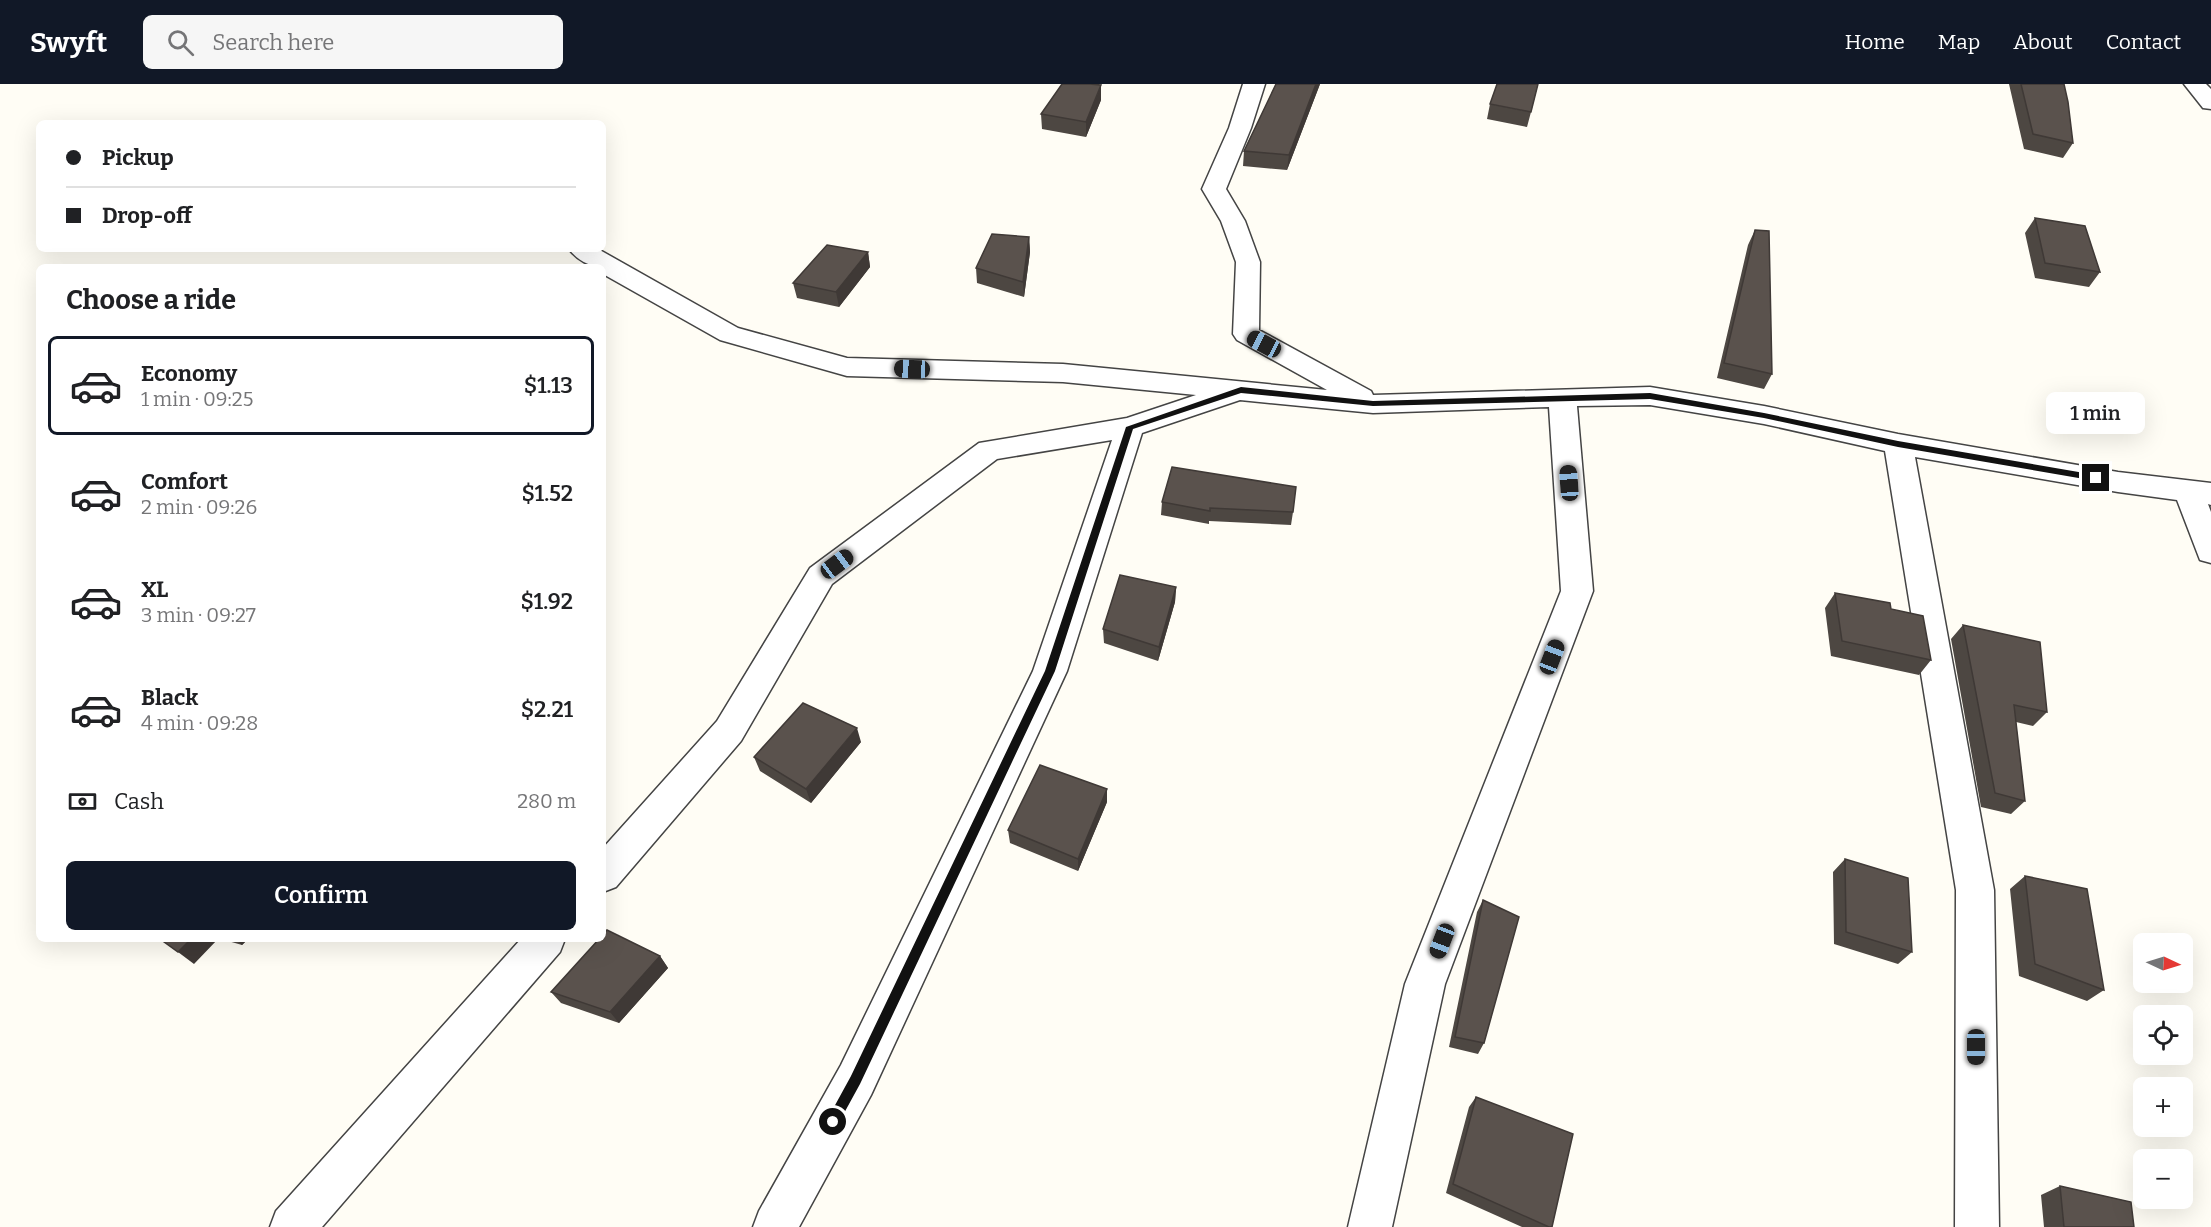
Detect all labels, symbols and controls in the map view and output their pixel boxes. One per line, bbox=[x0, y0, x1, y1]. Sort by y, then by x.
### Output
search box bbox=[143, 15, 563, 69]
text: Swyft bbox=[30, 26, 107, 59]
icon: search bbox=[164, 26, 197, 59]
text: Search here bbox=[212, 29, 334, 56]
text: Home bbox=[1845, 29, 1905, 55]
text: Map bbox=[1938, 29, 1980, 55]
text: About bbox=[2013, 29, 2073, 55]
text: Contact bbox=[2106, 29, 2181, 55]
text: Pickup bbox=[102, 144, 174, 171]
text: Drop-off bbox=[102, 202, 192, 229]
text: Choose a ride bbox=[66, 284, 236, 316]
car bbox=[1244, 328, 1284, 360]
icon: car bbox=[69, 359, 123, 413]
car bbox=[894, 359, 930, 379]
text: Economy bbox=[141, 360, 237, 387]
text: $1.13 bbox=[524, 372, 573, 399]
text: 1 min · 09:25 bbox=[141, 387, 253, 411]
callout: 1 min bbox=[2046, 391, 2146, 433]
text: 1 min bbox=[2070, 401, 2121, 425]
car bbox=[1559, 464, 1579, 502]
route end bbox=[2082, 464, 2109, 491]
icon: car bbox=[69, 467, 123, 521]
text: Comfort bbox=[141, 468, 228, 495]
text: $1.52 bbox=[521, 480, 573, 507]
text: 2 min · 09:26 bbox=[141, 495, 257, 519]
car bbox=[817, 546, 857, 582]
icon: car bbox=[69, 575, 123, 629]
text: XL bbox=[141, 576, 168, 603]
text: $1.92 bbox=[521, 588, 573, 615]
text: 3 min · 09:27 bbox=[141, 603, 256, 627]
car bbox=[1537, 637, 1567, 677]
icon: car bbox=[69, 683, 123, 737]
text: Black bbox=[141, 684, 198, 711]
text: $2.21 bbox=[521, 696, 573, 723]
text: 4 min · 09:28 bbox=[141, 711, 258, 735]
icon: cash bbox=[66, 785, 99, 818]
text: Cash bbox=[114, 788, 164, 815]
text: 280 m bbox=[517, 789, 576, 813]
button: Confirm bbox=[66, 861, 576, 930]
car bbox=[1427, 921, 1457, 961]
north arrow bbox=[2133, 933, 2193, 993]
map controls bbox=[2133, 933, 2193, 1209]
button: locate bbox=[2133, 1005, 2193, 1065]
car bbox=[1967, 1029, 1985, 1065]
button: + bbox=[2133, 1077, 2193, 1137]
route start bbox=[819, 1108, 846, 1135]
button: − bbox=[2133, 1149, 2193, 1209]

